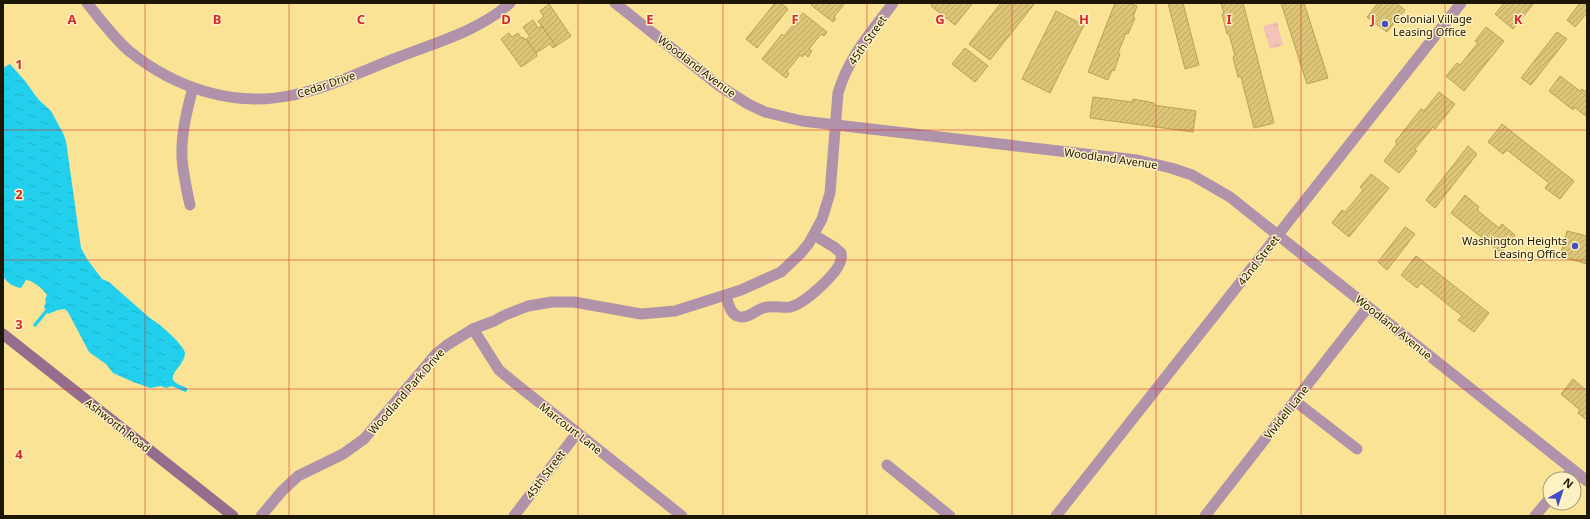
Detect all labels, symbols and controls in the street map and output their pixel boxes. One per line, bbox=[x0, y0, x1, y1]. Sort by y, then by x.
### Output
text: A bbox=[68, 10, 77, 28]
text: B bbox=[213, 10, 221, 28]
text: C bbox=[357, 10, 365, 28]
text: D bbox=[501, 10, 511, 28]
text: E bbox=[646, 10, 654, 28]
text: F bbox=[791, 10, 799, 28]
text: G bbox=[935, 10, 945, 28]
text: H bbox=[1079, 10, 1089, 28]
text: I bbox=[1226, 10, 1232, 28]
text: J bbox=[1370, 10, 1375, 28]
text: K bbox=[1514, 10, 1523, 28]
place label: Colonial Village Leasing Office bbox=[1393, 11, 1472, 39]
street label: 45th Street bbox=[845, 12, 889, 68]
marker: Colonial Village Leasing Office bbox=[1380, 19, 1390, 29]
street label: Woodland Avenue bbox=[655, 32, 739, 100]
text: 1 bbox=[15, 55, 23, 73]
street label: Cedar Drive bbox=[295, 67, 357, 101]
street label: Woodland Avenue bbox=[1063, 144, 1159, 172]
text: 2 bbox=[15, 185, 23, 203]
street label: 42nd Street bbox=[1234, 232, 1282, 288]
place label: Washington Heights Leasing Office bbox=[1462, 233, 1567, 261]
marker: Washington Heights Leasing Office bbox=[1570, 241, 1580, 251]
street label: Woodland Avenue bbox=[1353, 292, 1435, 362]
text: 3 bbox=[15, 315, 23, 333]
street label: Woodland Park Drive bbox=[365, 345, 447, 437]
street label: Vividell Lane bbox=[1260, 382, 1312, 442]
street label: Ashworth Road bbox=[82, 395, 154, 455]
street label: Marcourt Lane bbox=[537, 399, 605, 457]
text: 4 bbox=[15, 445, 23, 463]
street label: 45th Street bbox=[522, 447, 568, 501]
north arrow bbox=[1542, 471, 1582, 511]
text: N bbox=[1560, 474, 1577, 491]

